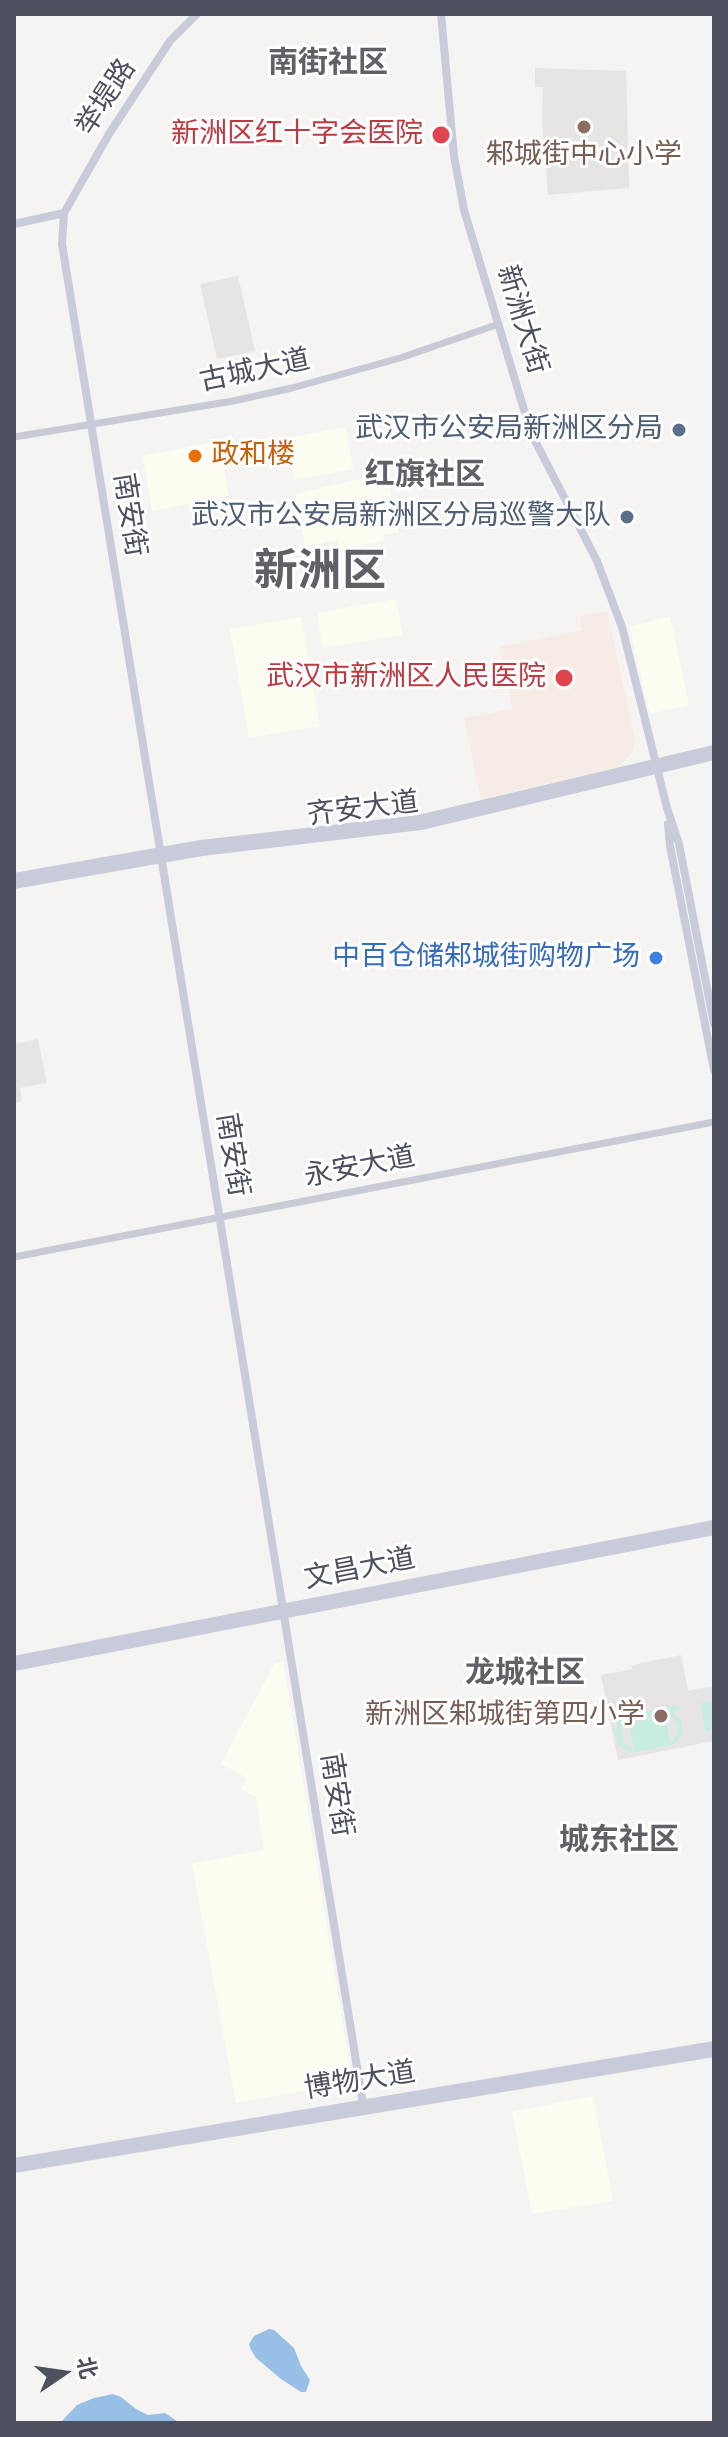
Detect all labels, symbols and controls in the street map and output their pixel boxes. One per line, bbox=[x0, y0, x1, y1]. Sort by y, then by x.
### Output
district label: 南街社区 bbox=[268, 47, 388, 83]
street label: 举堤路 bbox=[70, 54, 144, 142]
place label: 新洲区红十字会医院 bbox=[171, 118, 423, 152]
marker: 邾城街中心小学 bbox=[575, 118, 593, 136]
marker: 新洲区红十字会医院 bbox=[430, 124, 452, 146]
place label: 邾城街中心小学 bbox=[486, 139, 682, 173]
street label: 新洲大街 bbox=[489, 262, 553, 378]
street label: 古城大道 bbox=[197, 344, 313, 400]
place label: 武汉市公安局新洲区分局 bbox=[355, 413, 663, 447]
marker: 武汉市公安局新洲区分局 bbox=[670, 421, 688, 439]
place label: 政和楼 bbox=[211, 439, 295, 473]
marker: 政和楼 bbox=[186, 447, 204, 465]
district label: 红旗社区 bbox=[365, 459, 485, 495]
street label: 南安街 bbox=[105, 471, 151, 559]
place label: 武汉市公安局新洲区分局巡警大队 bbox=[191, 500, 611, 534]
marker: 武汉市公安局新洲区分局巡警大队 bbox=[618, 508, 636, 526]
district label: 新洲区 bbox=[254, 548, 386, 600]
place label: 武汉市新洲区人民医院 bbox=[266, 661, 546, 695]
marker: 武汉市新洲区人民医院 bbox=[553, 667, 575, 689]
street label: 齐安大道 bbox=[305, 787, 421, 833]
place label: 中百仓储邾城街购物广场 bbox=[332, 941, 640, 975]
marker: 中百仓储邾城街购物广场 bbox=[647, 949, 665, 967]
street label: 南安街 bbox=[208, 1111, 254, 1199]
street label: 永安大道 bbox=[302, 1141, 418, 1195]
street label: 文昌大道 bbox=[302, 1543, 418, 1597]
district label: 龙城社区 bbox=[465, 1657, 585, 1693]
place label: 新洲区邾城街第四小学 bbox=[365, 1699, 645, 1733]
marker: 新洲区邾城街第四小学 bbox=[652, 1707, 670, 1725]
street label: 南安街 bbox=[312, 1751, 358, 1839]
district label: 城东社区 bbox=[559, 1824, 679, 1860]
street label: 博物大道 bbox=[302, 2057, 418, 2107]
north arrow bbox=[24, 2333, 104, 2413]
text: 北 bbox=[68, 2353, 106, 2382]

